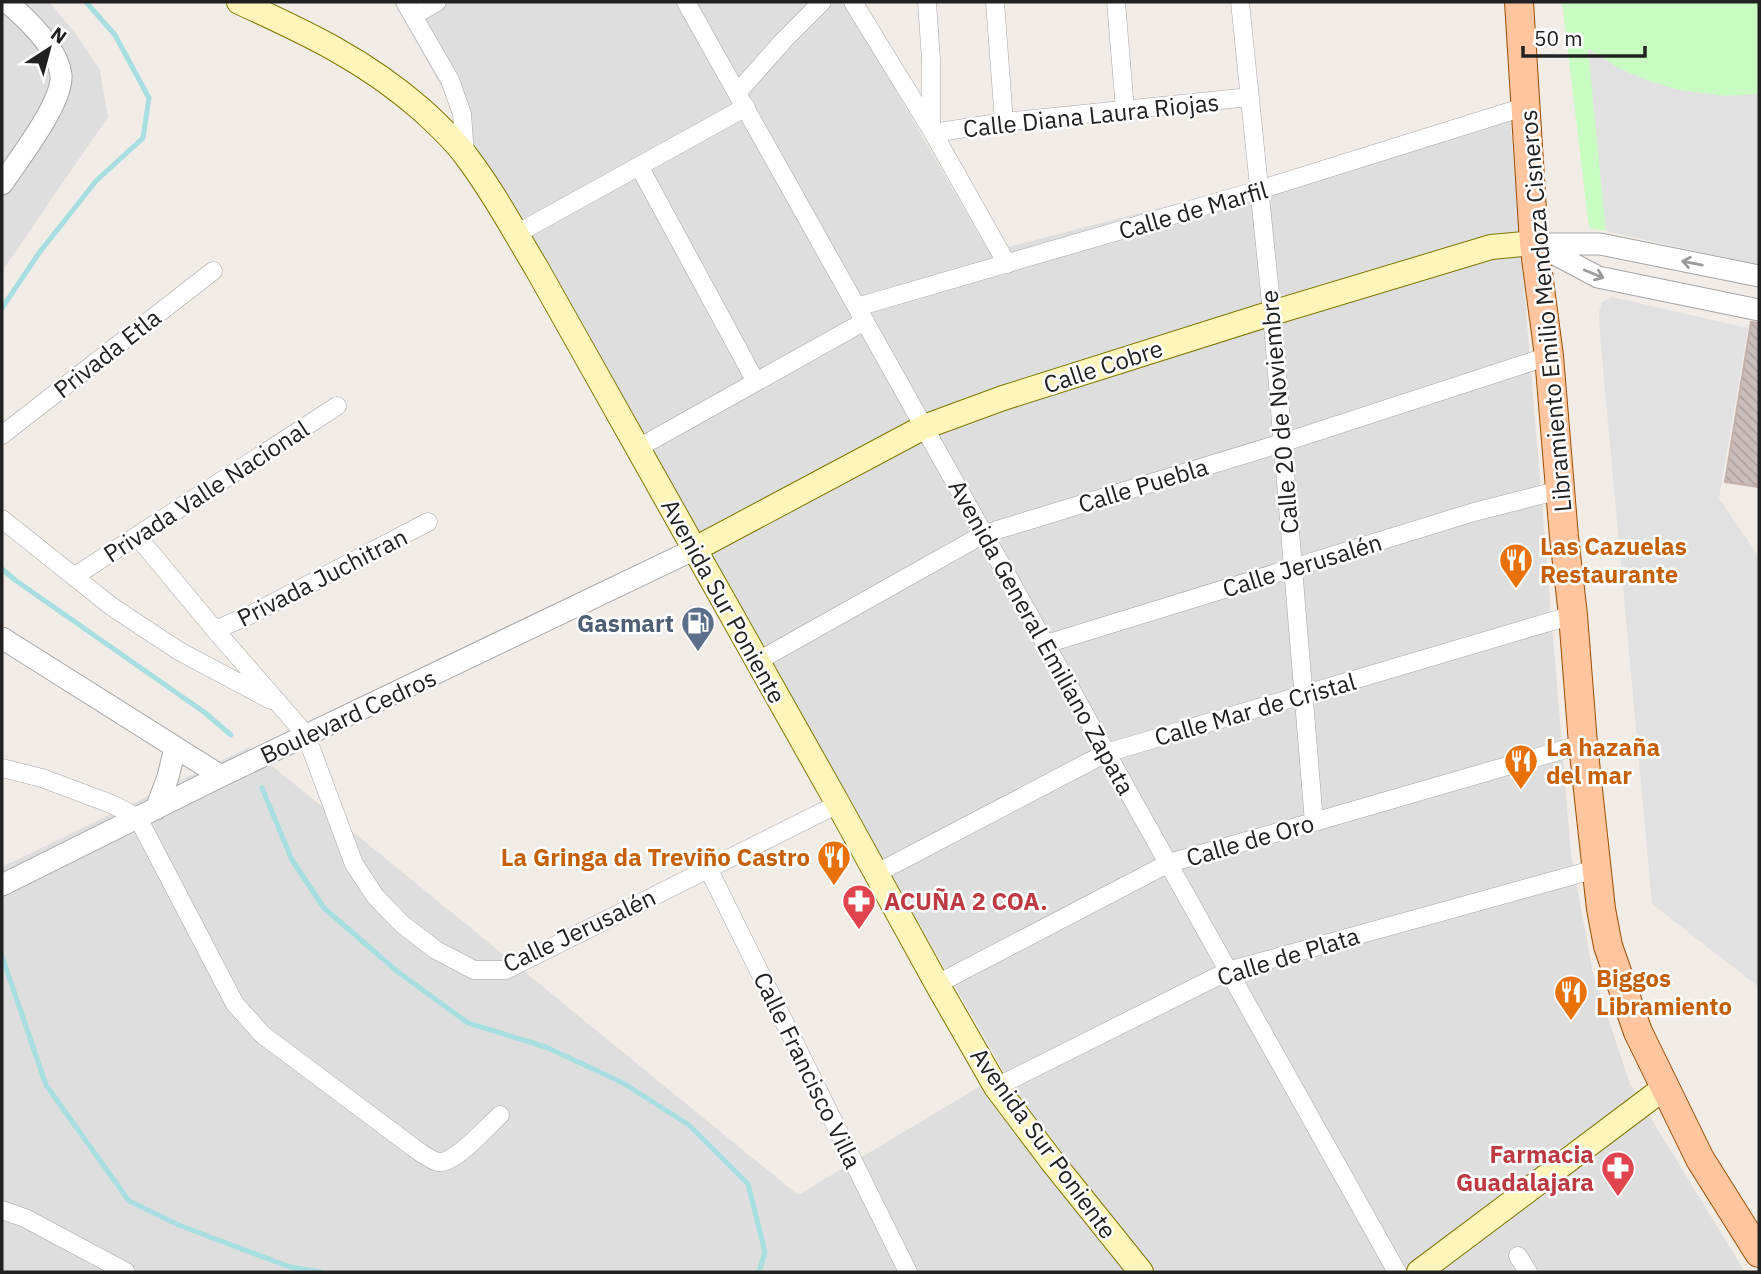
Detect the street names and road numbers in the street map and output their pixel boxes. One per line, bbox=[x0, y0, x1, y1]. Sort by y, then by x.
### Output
street label: Calle Diana Laura Riojas bbox=[961, 86, 1221, 144]
street label: Libramiento Emilio Mendoza Cisneros bbox=[1511, 109, 1579, 513]
street label: Calle de Marfil bbox=[1115, 173, 1271, 247]
street label: Calle 20 de Noviembre bbox=[1252, 289, 1306, 535]
street label: Privada Etla bbox=[47, 301, 167, 405]
street label: Calle Cobre bbox=[1039, 332, 1167, 400]
street label: Privada Valle Nacional bbox=[97, 413, 315, 569]
street label: Calle Puebla bbox=[1074, 450, 1212, 520]
street label: Avenida General Emiliano Zapata bbox=[942, 474, 1142, 801]
street label: Avenida Sur Poniente bbox=[654, 493, 794, 709]
street label: Privada Juchitran bbox=[231, 520, 413, 634]
street label: Calle Jerusalén bbox=[1218, 526, 1386, 604]
street label: Boulevard Cedros bbox=[255, 661, 441, 771]
street label: Calle Mar de Cristal bbox=[1151, 665, 1359, 753]
street label: Calle de Oro bbox=[1182, 807, 1318, 873]
street label: Calle Jerusalén bbox=[497, 881, 661, 979]
street label: Calle de Plata bbox=[1213, 919, 1363, 993]
street label: Calle Francisco Villa bbox=[747, 966, 870, 1174]
street label: Avenida Sur Poniente bbox=[964, 1041, 1124, 1245]

